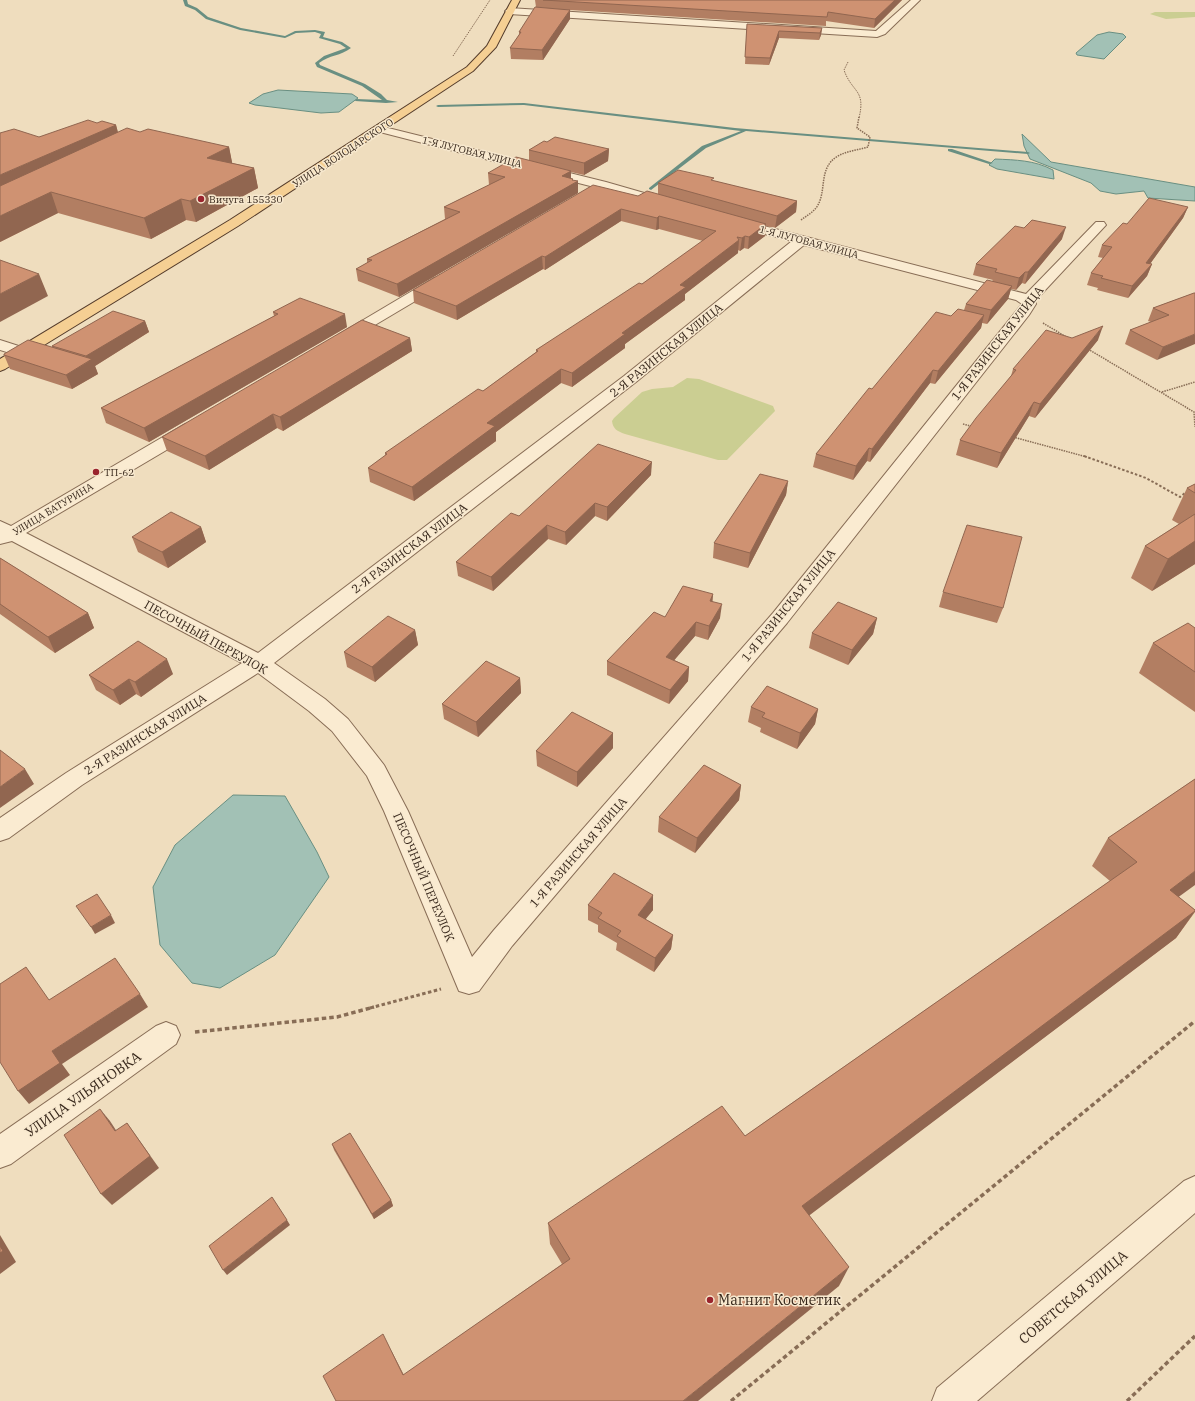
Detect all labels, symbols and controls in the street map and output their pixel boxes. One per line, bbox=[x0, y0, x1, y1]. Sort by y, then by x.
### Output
street label: УЛИЦА ВОЛОДАРСКОГО bbox=[290, 115, 396, 191]
street label: 1-Я ЛУГОВАЯ УЛИЦА bbox=[421, 133, 523, 171]
place label: Вичуга 155330 bbox=[209, 193, 283, 206]
marker: Вичуга 155330 bbox=[196, 194, 206, 204]
street label: 1-Я ЛУГОВАЯ УЛИЦА bbox=[758, 222, 860, 262]
street label: 1-Я РАЗИНСКАЯ УЛИЦА bbox=[948, 282, 1047, 403]
street label: 2-Я РАЗИНСКАЯ УЛИЦА bbox=[606, 299, 726, 400]
place label: ТП-62 bbox=[104, 466, 134, 479]
marker: ТП-62 bbox=[91, 467, 101, 477]
street label: УЛИЦА БАТУРИНА bbox=[10, 480, 96, 538]
street label: 2-Я РАЗИНСКАЯ УЛИЦА bbox=[348, 499, 470, 596]
street label: 1-Я РАЗИНСКАЯ УЛИЦА bbox=[738, 545, 839, 665]
street label: ПЕСОЧНЫЙ ПЕРЕУЛОК bbox=[142, 597, 271, 677]
street label: 2-Я РАЗИНСКАЯ УЛИЦА bbox=[81, 690, 209, 778]
street label: 1-Я РАЗИНСКАЯ УЛИЦА bbox=[526, 793, 630, 910]
street label: ПЕСОЧНЫЙ ПЕРЕУЛОК bbox=[390, 810, 458, 944]
street label: УЛИЦА УЛЬЯНОВКА bbox=[21, 1047, 145, 1141]
street label: СОВЕТСКАЯ УЛИЦА bbox=[1015, 1246, 1131, 1348]
place label: Магнит Косметик bbox=[718, 1291, 841, 1309]
marker: Магнит Косметик bbox=[705, 1295, 715, 1305]

